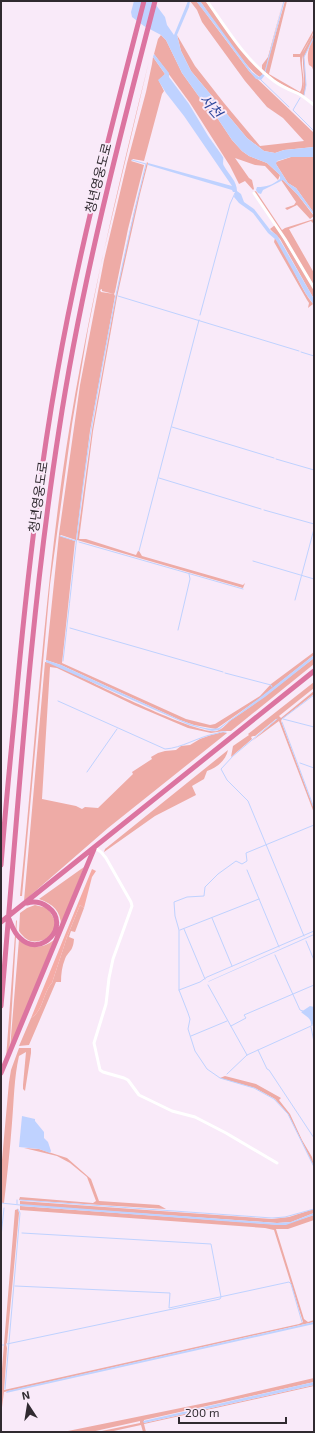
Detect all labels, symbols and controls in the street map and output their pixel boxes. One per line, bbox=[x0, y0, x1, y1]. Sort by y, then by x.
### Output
water label: 서천 bbox=[197, 90, 227, 122]
street label: 청년영웅도로 bbox=[82, 141, 114, 215]
street label: 청년영웅도로 bbox=[25, 460, 51, 534]
north arrow bbox=[8, 1385, 48, 1425]
text: N bbox=[21, 1388, 31, 1402]
scale bar bbox=[179, 1399, 286, 1425]
text: 200 m bbox=[185, 1405, 219, 1419]

